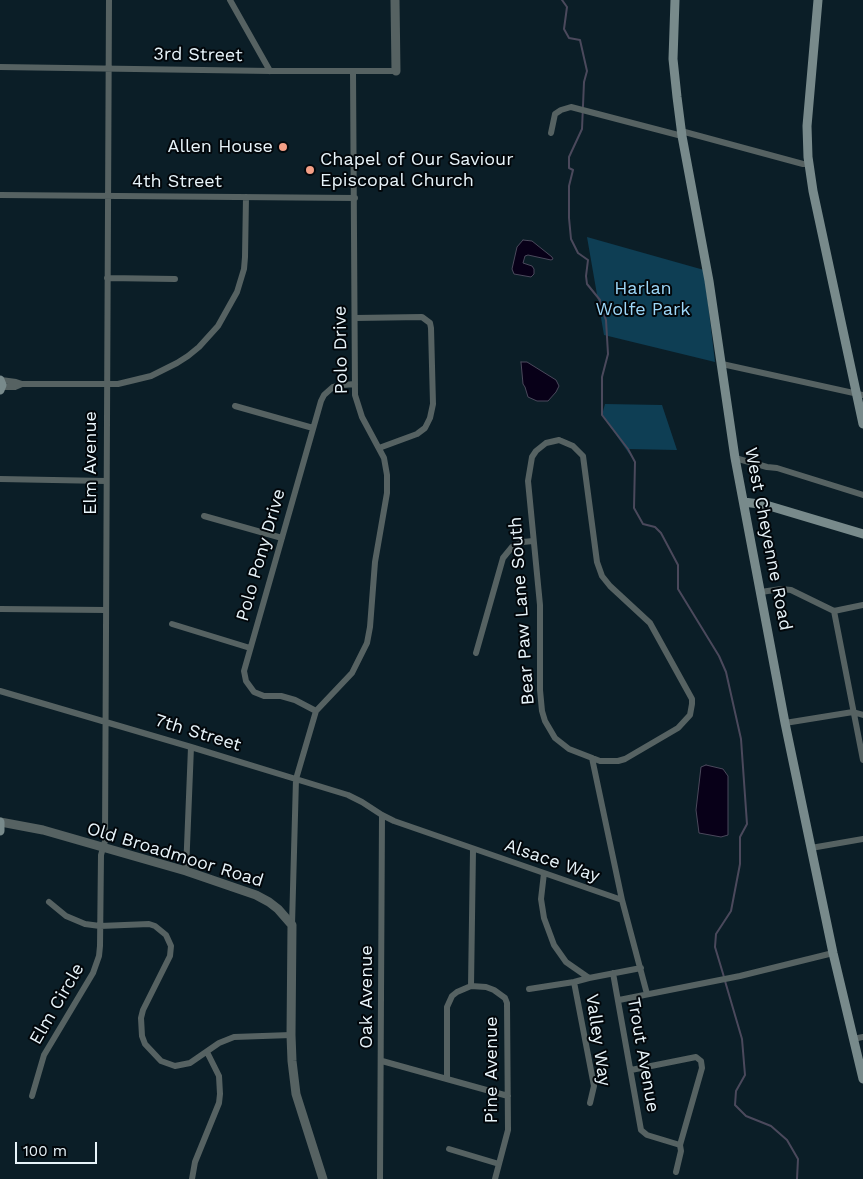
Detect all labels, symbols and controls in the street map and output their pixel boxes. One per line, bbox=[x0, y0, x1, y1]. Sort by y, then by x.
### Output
street label: 3rd Street bbox=[153, 43, 243, 67]
place label: Allen House bbox=[168, 136, 273, 158]
marker: Allen House bbox=[277, 141, 289, 153]
place label: Chapel of Our Saviour Episcopal Church bbox=[320, 149, 514, 192]
marker: Chapel of Our Saviour Episcopal Church bbox=[304, 164, 316, 176]
street label: 4th Street bbox=[132, 171, 222, 193]
park label: Harlan Wolfe Park bbox=[595, 278, 691, 320]
street label: Polo Drive bbox=[329, 305, 353, 395]
street label: Elm Avenue bbox=[80, 411, 102, 515]
street label: West Cheyenne Road bbox=[740, 446, 796, 632]
street label: Polo Pony Drive bbox=[232, 486, 290, 624]
street label: Bear Paw Lane South bbox=[505, 516, 539, 706]
street label: 7th Street bbox=[152, 710, 244, 756]
street label: Old Broadmoor Road bbox=[84, 818, 266, 892]
street label: Alsace Way bbox=[502, 835, 602, 887]
street label: Oak Avenue bbox=[356, 945, 378, 1049]
street label: Elm Circle bbox=[25, 959, 89, 1049]
street label: Valley Way bbox=[581, 993, 615, 1087]
street label: Trout Avenue bbox=[622, 996, 664, 1114]
street label: Pine Avenue bbox=[481, 1016, 503, 1124]
scale bar bbox=[18, 1132, 100, 1164]
text: 100 m bbox=[23, 1142, 67, 1160]

